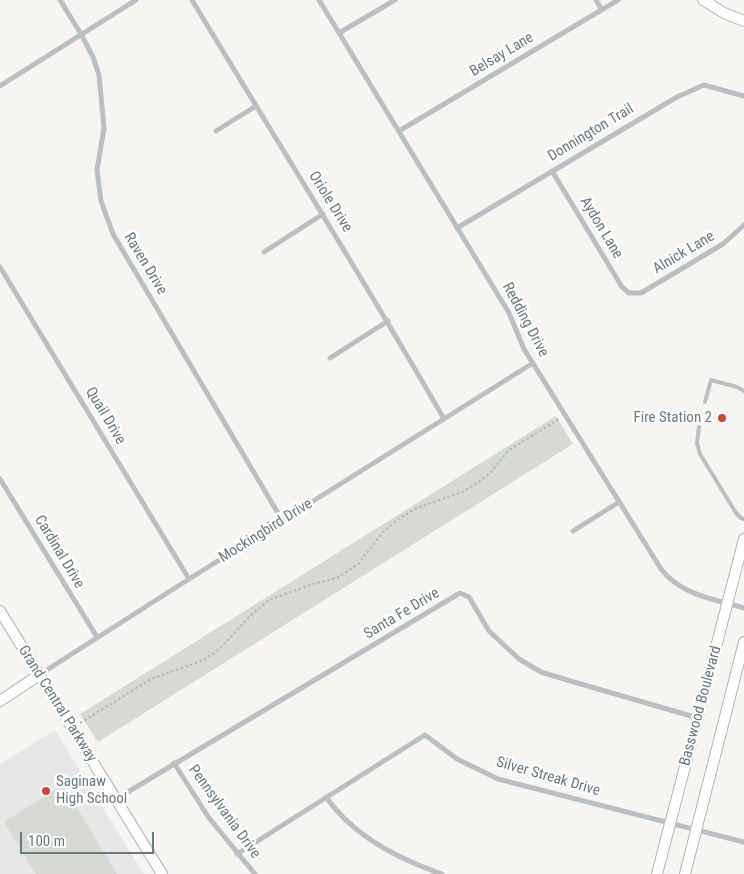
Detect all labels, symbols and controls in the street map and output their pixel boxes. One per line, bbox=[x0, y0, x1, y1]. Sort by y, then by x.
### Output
street label: Belsay Lane bbox=[467, 29, 537, 81]
street label: Donnington Trail bbox=[545, 100, 637, 166]
street label: Oriole Drive bbox=[304, 168, 356, 236]
street label: Aydon Lane bbox=[576, 194, 626, 262]
street label: Alnick Lane bbox=[650, 228, 718, 278]
street label: Raven Drive bbox=[120, 230, 170, 298]
street label: Redding Drive bbox=[498, 280, 552, 360]
street label: Quail Drive bbox=[81, 384, 129, 448]
place label: Fire Station 2 bbox=[634, 409, 712, 427]
marker: Fire Station 2 bbox=[716, 412, 728, 424]
street label: Mockingbird Drive bbox=[216, 495, 316, 567]
street label: Cardinal Drive bbox=[30, 512, 88, 592]
street label: Santa Fe Drive bbox=[361, 584, 443, 644]
street label: Grand Central Parkway bbox=[14, 642, 100, 766]
street label: Basswood Boulevard bbox=[676, 644, 726, 768]
street label: Silver Streak Drive bbox=[494, 754, 602, 800]
street label: Pennsylvania Drive bbox=[184, 762, 264, 862]
place label: Saginaw High School bbox=[56, 773, 127, 808]
marker: Saginaw High School bbox=[40, 785, 52, 797]
scale bar bbox=[22, 822, 156, 854]
text: 100 m bbox=[28, 832, 65, 850]

